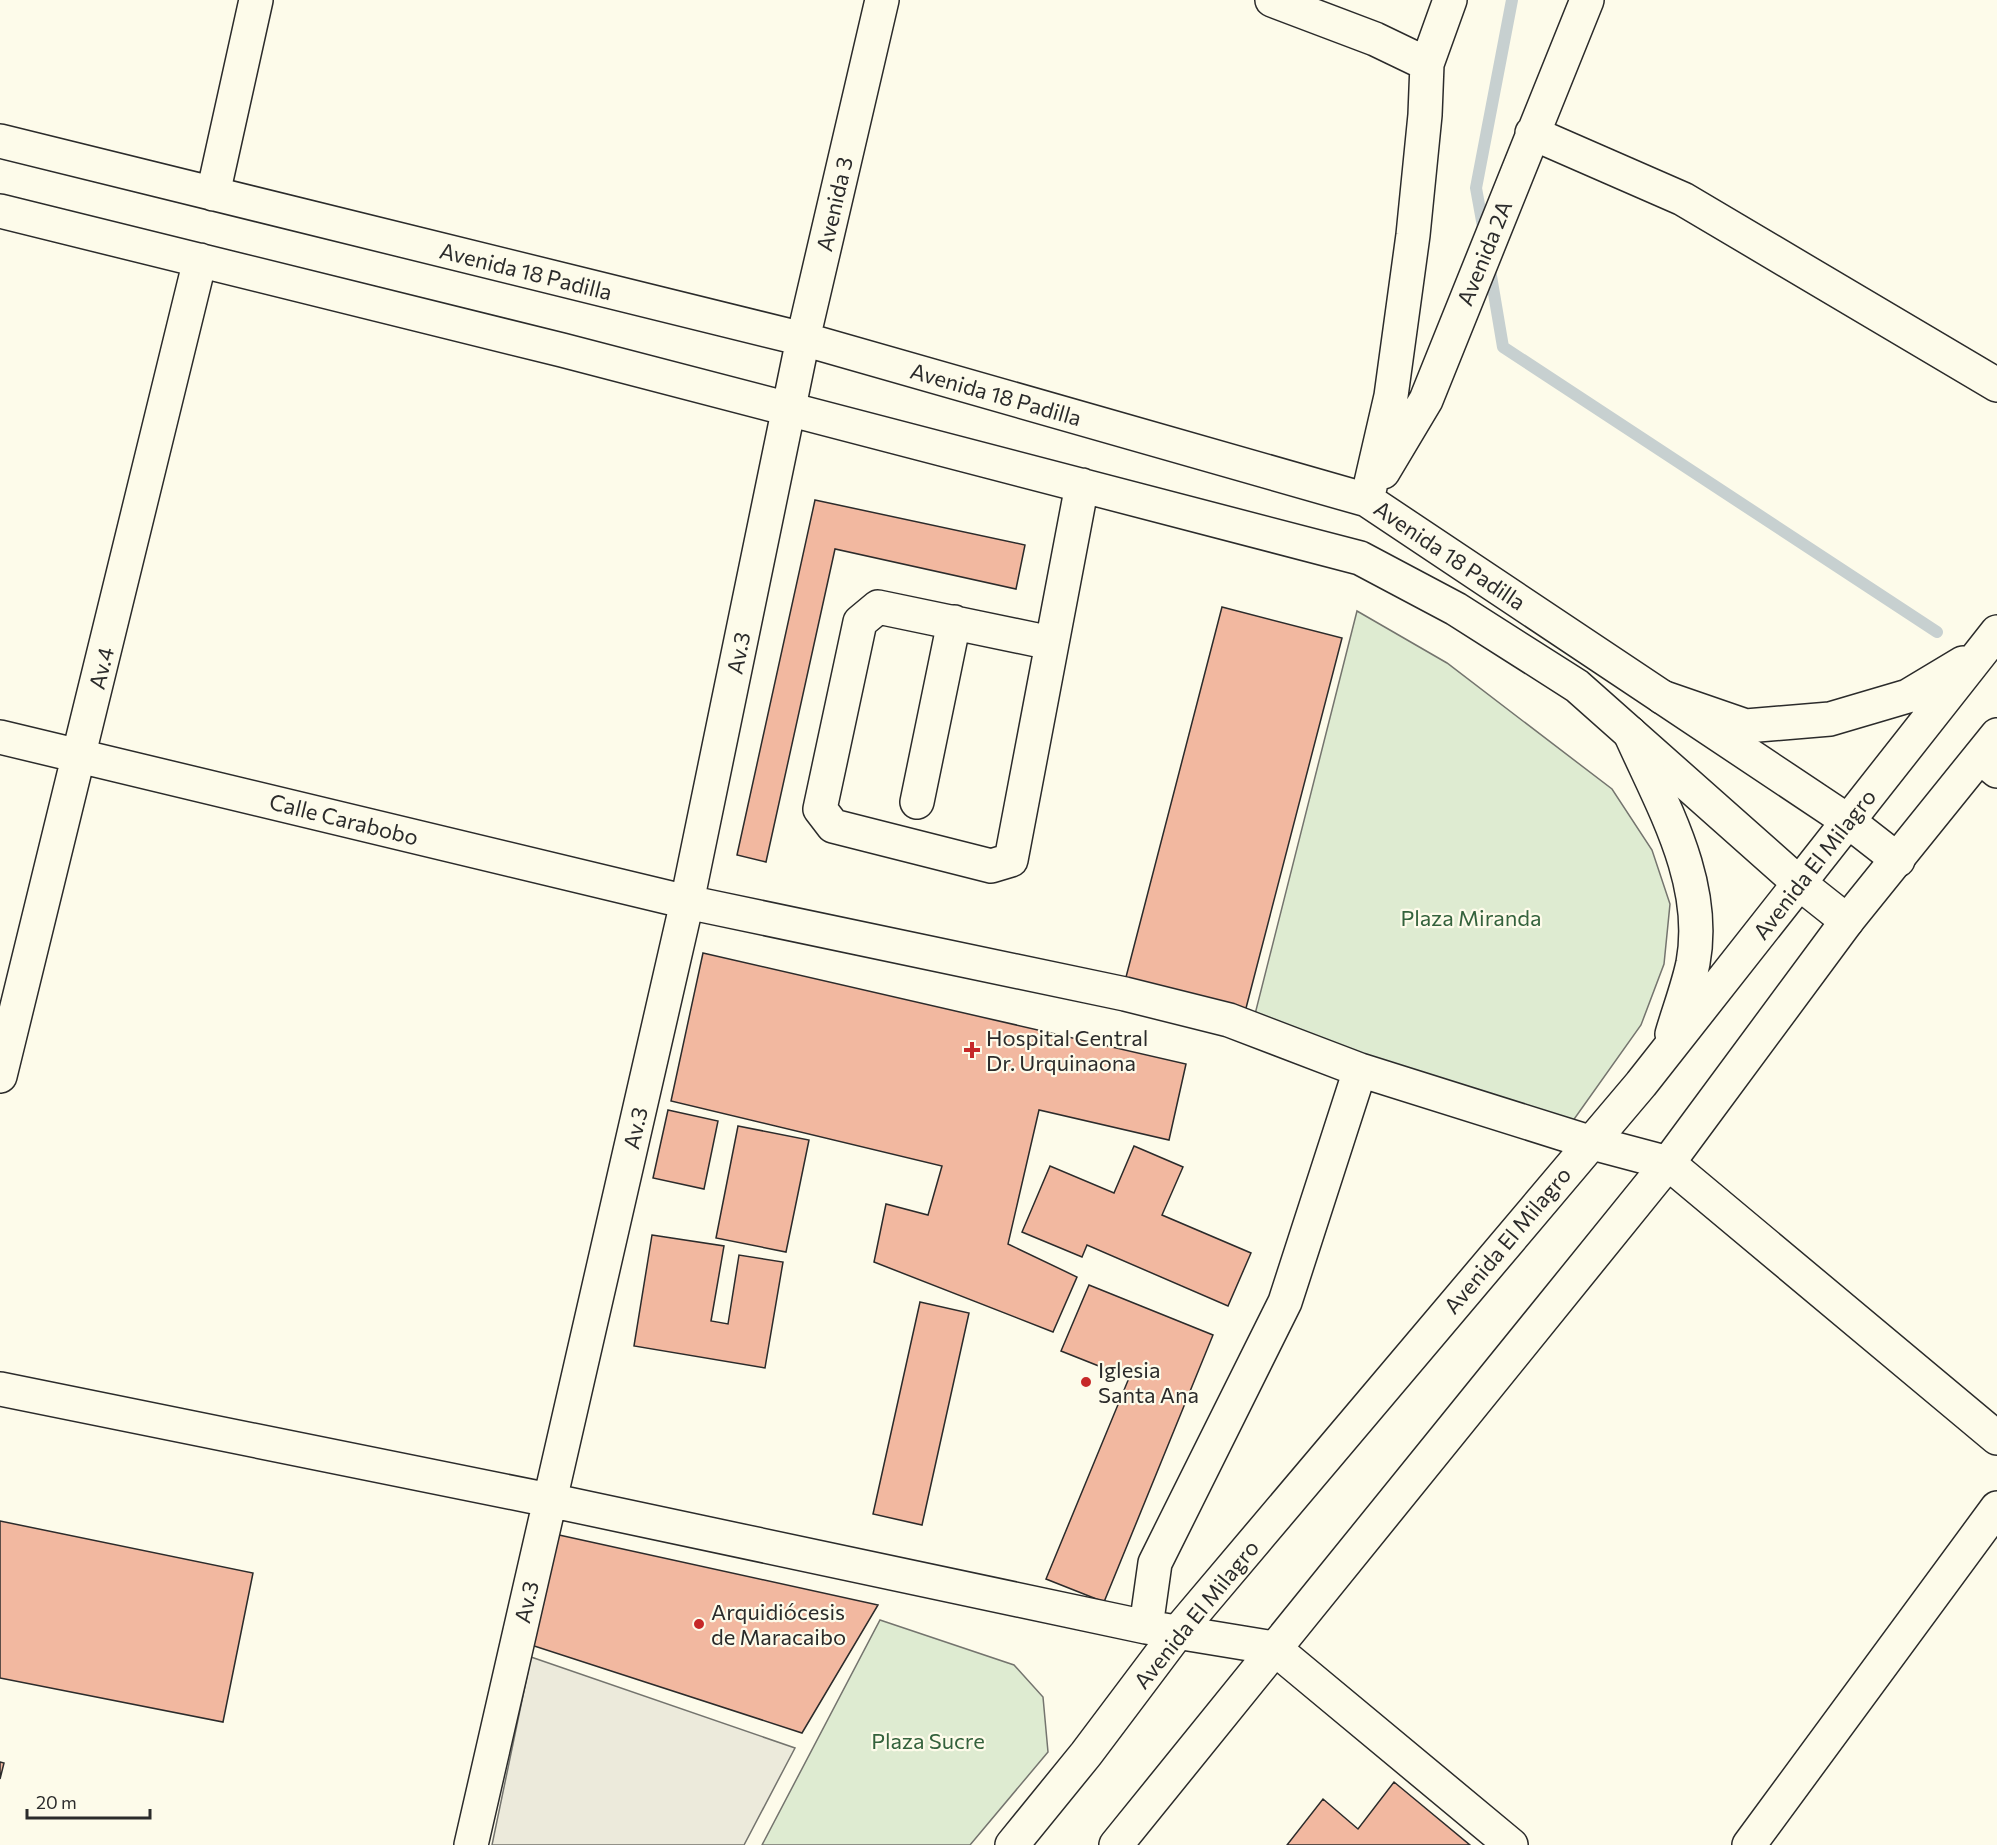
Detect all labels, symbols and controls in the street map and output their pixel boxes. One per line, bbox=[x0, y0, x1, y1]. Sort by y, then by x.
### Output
street label: Avenida 3 bbox=[810, 154, 858, 254]
street label: Avenida 2A bbox=[1451, 197, 1517, 309]
street label: Avenida 18 Padilla bbox=[437, 237, 615, 305]
street label: Avenida 18 Padilla bbox=[907, 357, 1085, 431]
street label: Avenida 18 Padilla bbox=[1369, 494, 1531, 616]
street label: Av.3 bbox=[720, 629, 756, 677]
street label: Av.4 bbox=[83, 644, 119, 692]
street label: Avenida El Milagro bbox=[1747, 783, 1881, 945]
street label: Calle Carabobo bbox=[267, 787, 421, 851]
park label: Plaza Miranda bbox=[1400, 904, 1542, 931]
place label: Hospital Central Dr. Urquinaona bbox=[986, 1024, 1148, 1076]
marker: Hospital Central Dr. Urquinaona bbox=[963, 1041, 981, 1059]
street label: Av.3 bbox=[617, 1104, 653, 1152]
street label: Avenida El Milagro bbox=[1438, 1161, 1576, 1319]
place label: Iglesia Santa Ana bbox=[1098, 1356, 1199, 1408]
marker: Iglesia Santa Ana bbox=[1079, 1375, 1093, 1389]
street label: Avenida El Milagro bbox=[1128, 1534, 1264, 1694]
street label: Av.3 bbox=[508, 1578, 544, 1626]
place label: Arquidiócesis de Maracaibo bbox=[711, 1598, 846, 1650]
marker: Arquidiócesis de Maracaibo bbox=[692, 1617, 706, 1631]
park label: Plaza Sucre bbox=[871, 1727, 985, 1754]
scale bar bbox=[27, 1782, 150, 1820]
text: 20 m bbox=[36, 1791, 77, 1813]

